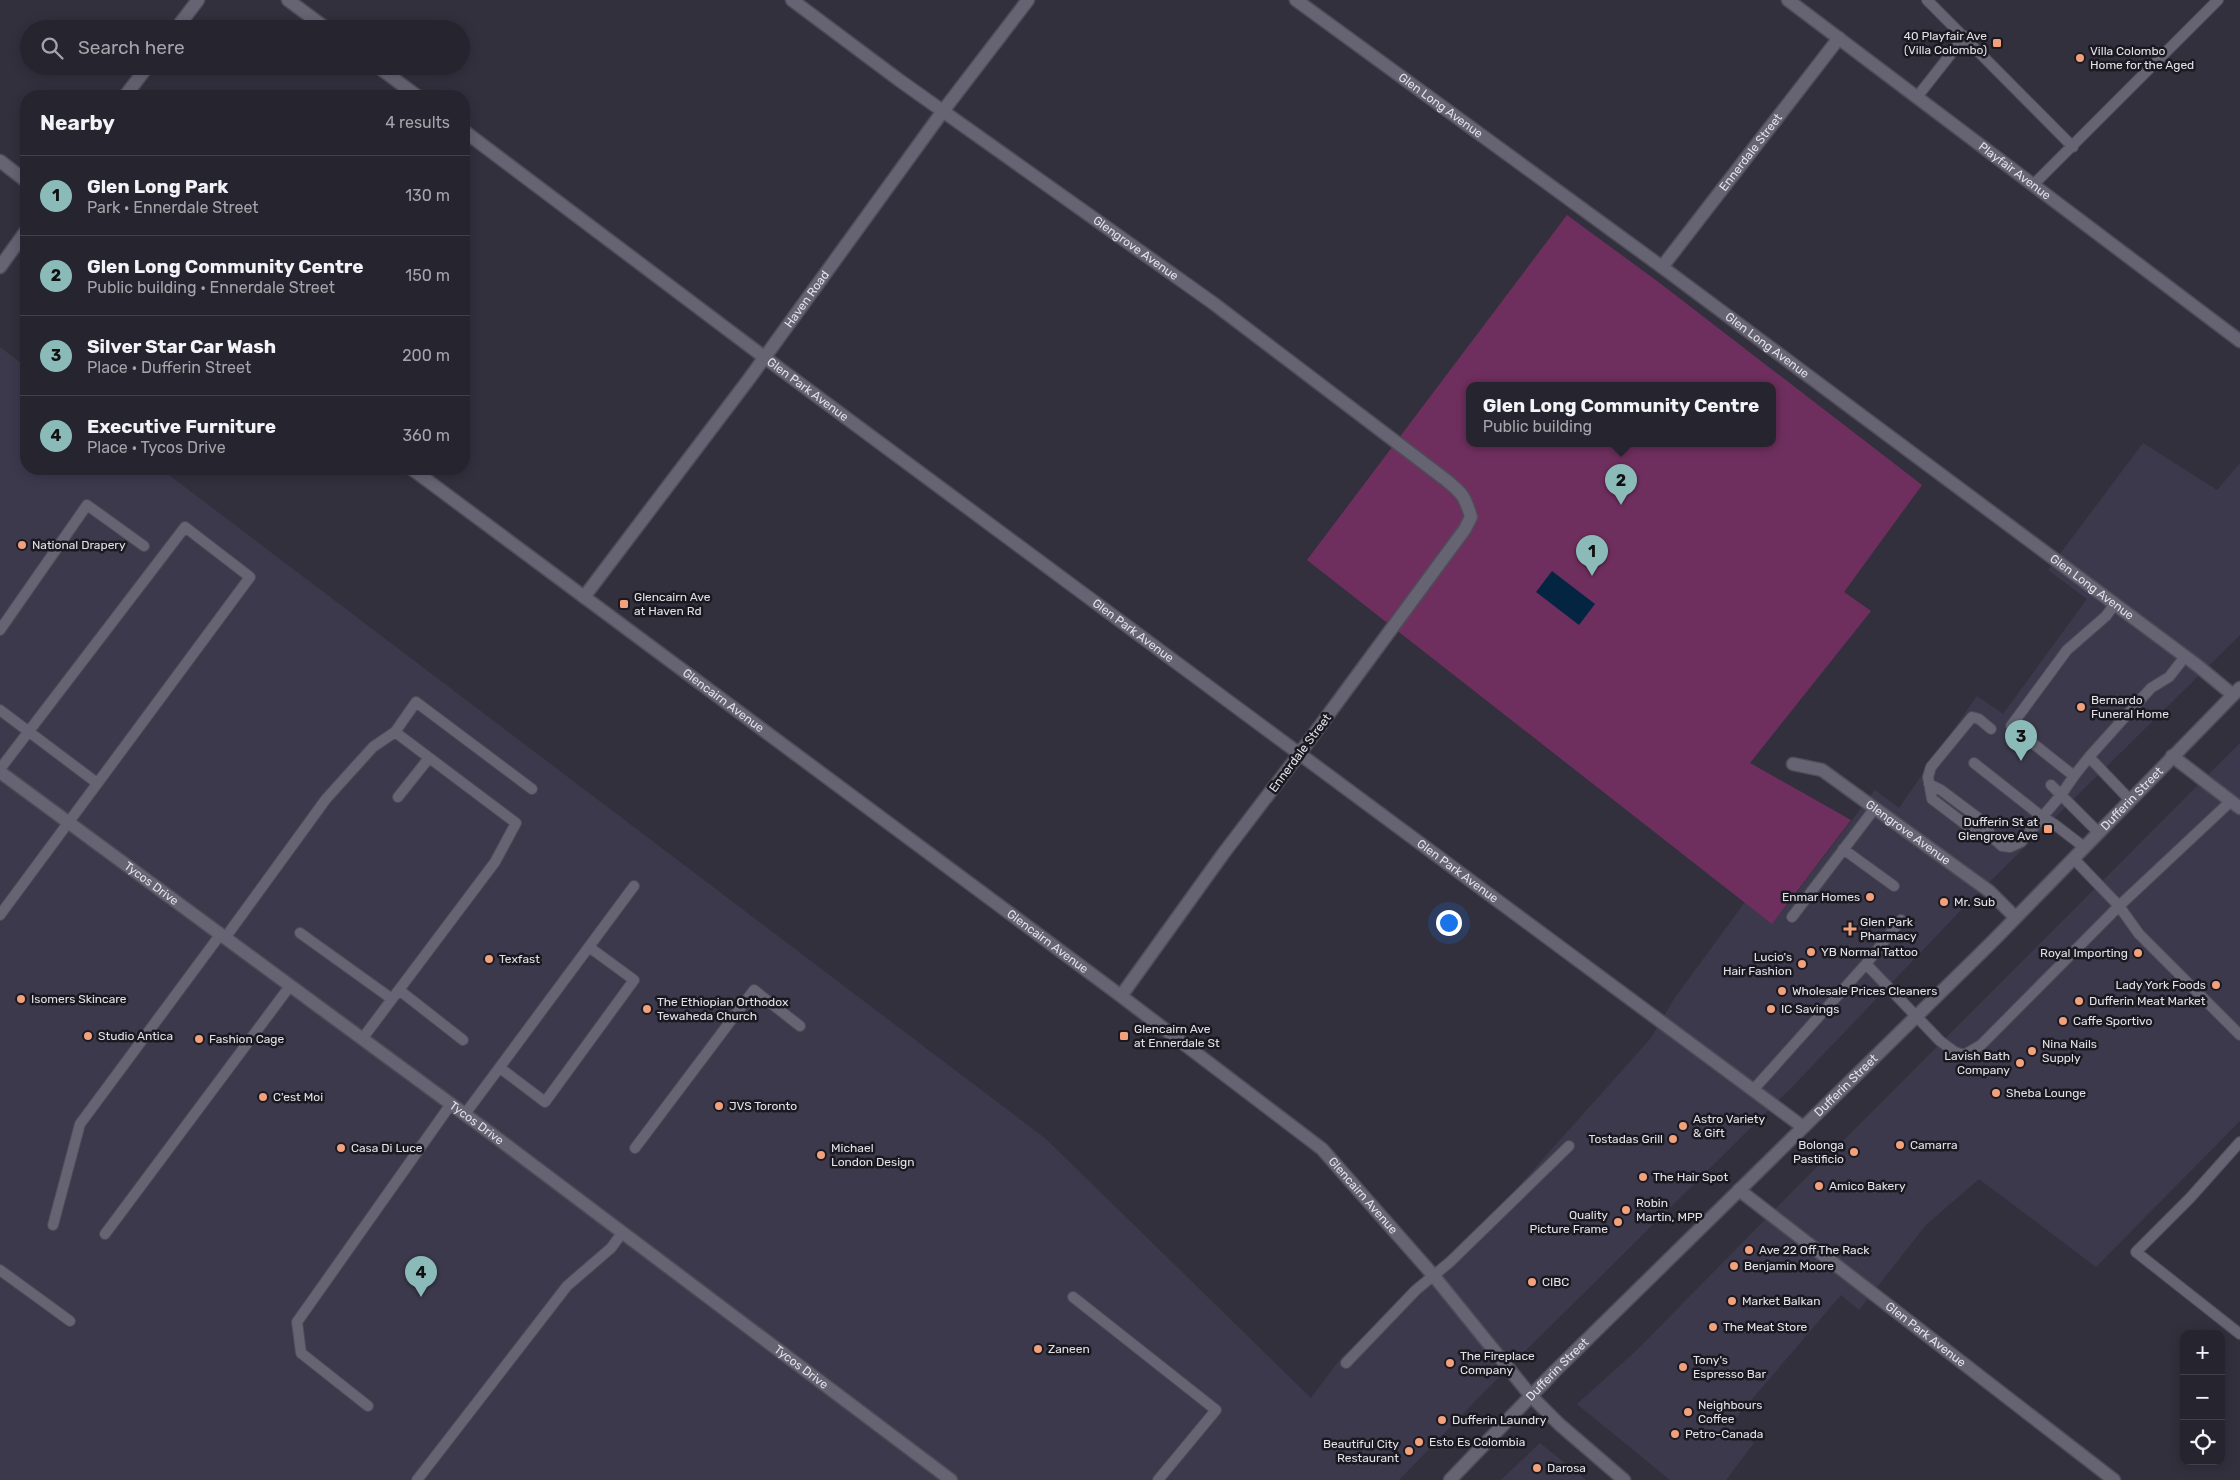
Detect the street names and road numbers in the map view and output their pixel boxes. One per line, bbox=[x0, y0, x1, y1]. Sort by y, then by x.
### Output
street label: Glen Long Avenue bbox=[1396, 70, 1486, 141]
street label: Ennerdale Street bbox=[1716, 111, 1785, 194]
street label: Playfair Avenue bbox=[1976, 139, 2054, 203]
street label: Glengrove Avenue bbox=[1090, 213, 1181, 283]
street label: Haven Road bbox=[782, 268, 832, 330]
street label: Glen Long Avenue bbox=[1722, 309, 1812, 381]
street label: Glen Park Avenue bbox=[764, 355, 851, 424]
street label: Glen Long Avenue bbox=[2047, 551, 2137, 623]
street label: Glen Park Avenue bbox=[1090, 596, 1177, 665]
street label: Glencairn Avenue bbox=[680, 666, 767, 735]
street label: Ennerdale Street bbox=[1266, 711, 1334, 795]
street label: Dufferin Street bbox=[2098, 764, 2166, 833]
street label: Glengrove Avenue bbox=[1863, 797, 1953, 868]
street label: Glen Park Avenue bbox=[1414, 836, 1501, 906]
street label: Tycos Drive bbox=[122, 859, 181, 908]
street label: Glencairn Avenue bbox=[1004, 907, 1091, 976]
street label: Dufferin Street bbox=[1811, 1051, 1881, 1119]
street label: Tycos Drive bbox=[447, 1098, 507, 1148]
street label: Glencairn Avenue bbox=[1325, 1154, 1401, 1237]
street label: Glen Park Avenue bbox=[1883, 1299, 1969, 1370]
street label: Dufferin Street bbox=[1523, 1335, 1592, 1404]
street label: Tycos Drive bbox=[771, 1342, 831, 1392]

